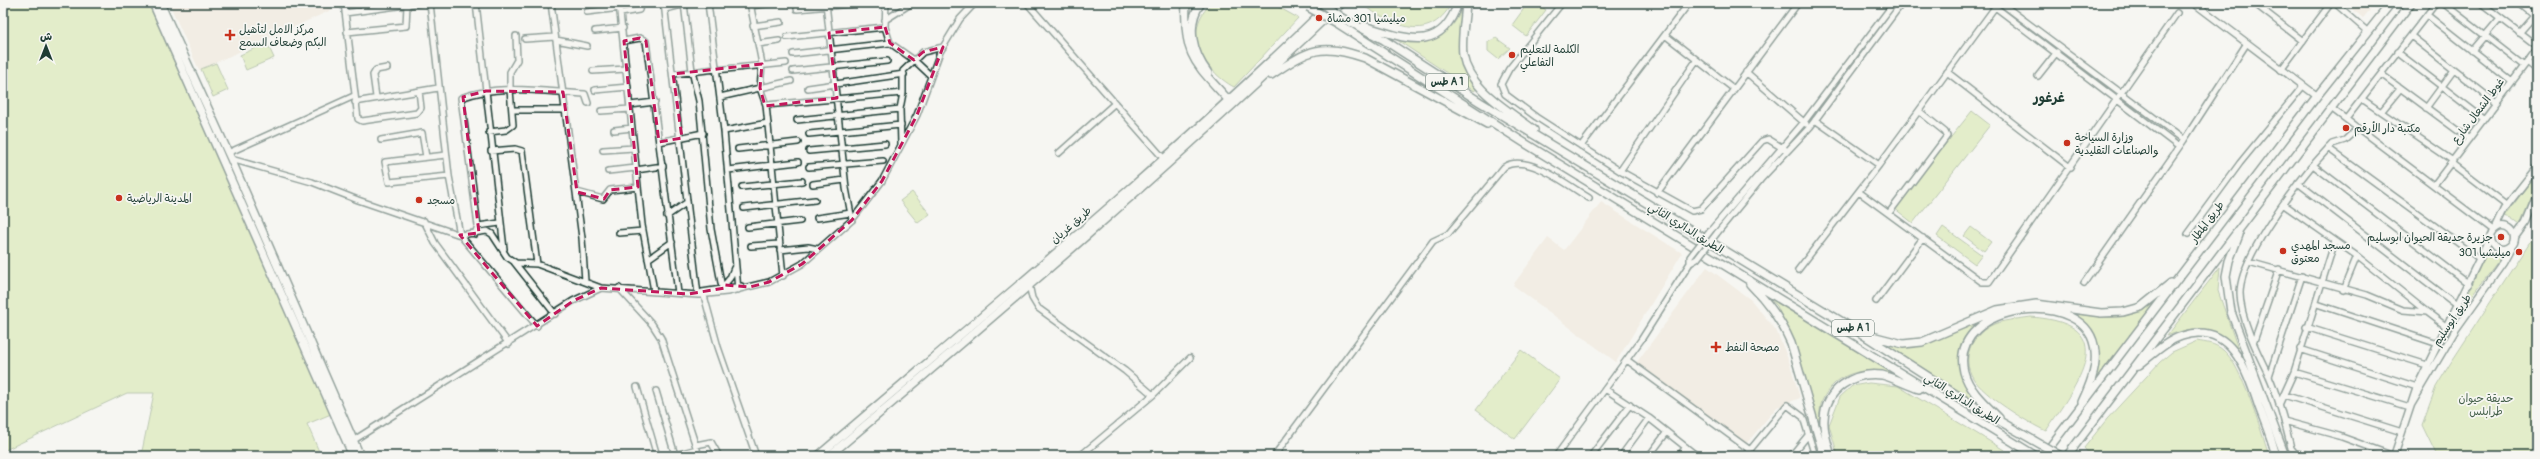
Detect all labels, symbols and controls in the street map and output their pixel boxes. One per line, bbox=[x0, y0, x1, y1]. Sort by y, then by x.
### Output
place label: ميليشيا 301 مشاة bbox=[1327, 12, 1406, 25]
marker: ميليشيا 301 مشاة bbox=[1314, 13, 1324, 23]
place label: مركز الامل لتأهيل البكم وضعاف السمع bbox=[239, 23, 326, 51]
north arrow bbox=[26, 26, 66, 66]
marker: مركز الامل لتأهيل البكم وضعاف السمع bbox=[224, 29, 236, 41]
text: ش bbox=[40, 30, 52, 43]
place label: الكلمة للتعليم التفاعلي bbox=[1520, 43, 1579, 73]
marker: الكلمة للتعليم التفاعلي bbox=[1507, 50, 1517, 60]
road number: طس A 1 bbox=[1426, 74, 1468, 90]
street label: غوط الشعال شارع bbox=[2449, 75, 2509, 148]
district label: غرغور bbox=[2032, 90, 2065, 106]
place label: مكتبة دار الأرقم bbox=[2354, 121, 2420, 137]
marker: مكتبة دار الأرقم bbox=[2341, 123, 2351, 133]
place label: وزارة السياحة والصناعات التقليدية bbox=[2075, 131, 2159, 158]
marker: وزارة السياحة والصناعات التقليدية bbox=[2062, 138, 2072, 148]
place label: المدينة الرياضية bbox=[127, 192, 192, 205]
marker: المدينة الرياضية bbox=[114, 193, 124, 203]
place label: مسجد bbox=[427, 194, 455, 207]
marker: مسجد bbox=[414, 195, 424, 205]
street label: طريق المطار bbox=[2187, 199, 2227, 246]
street label: الطريق الدائري الثاني bbox=[1644, 200, 1726, 260]
street label: طريق غريان bbox=[1048, 204, 1094, 246]
place label: جزيرة حديقة الحيوان ابوسليم bbox=[2367, 231, 2493, 246]
marker: جزيرة حديقة الحيوان ابوسليم bbox=[2496, 232, 2506, 242]
place label: مسجد المهدي معتوق bbox=[2291, 239, 2351, 265]
marker: مسجد المهدي معتوق bbox=[2278, 246, 2288, 256]
place label: ميليشيا 301 bbox=[2459, 246, 2511, 259]
marker: ميليشيا 301 bbox=[2514, 247, 2524, 257]
street label: طريق أبوسليم bbox=[2430, 292, 2476, 350]
road number: طس A 1 bbox=[1832, 320, 1874, 336]
marker: مصحة النفط bbox=[1710, 341, 1722, 353]
place label: مصحة النفط bbox=[1725, 341, 1780, 354]
street label: الطريق الدائري الثاني bbox=[1920, 371, 2002, 431]
park label: حديقة حيوان طرابلس bbox=[2459, 392, 2513, 419]

